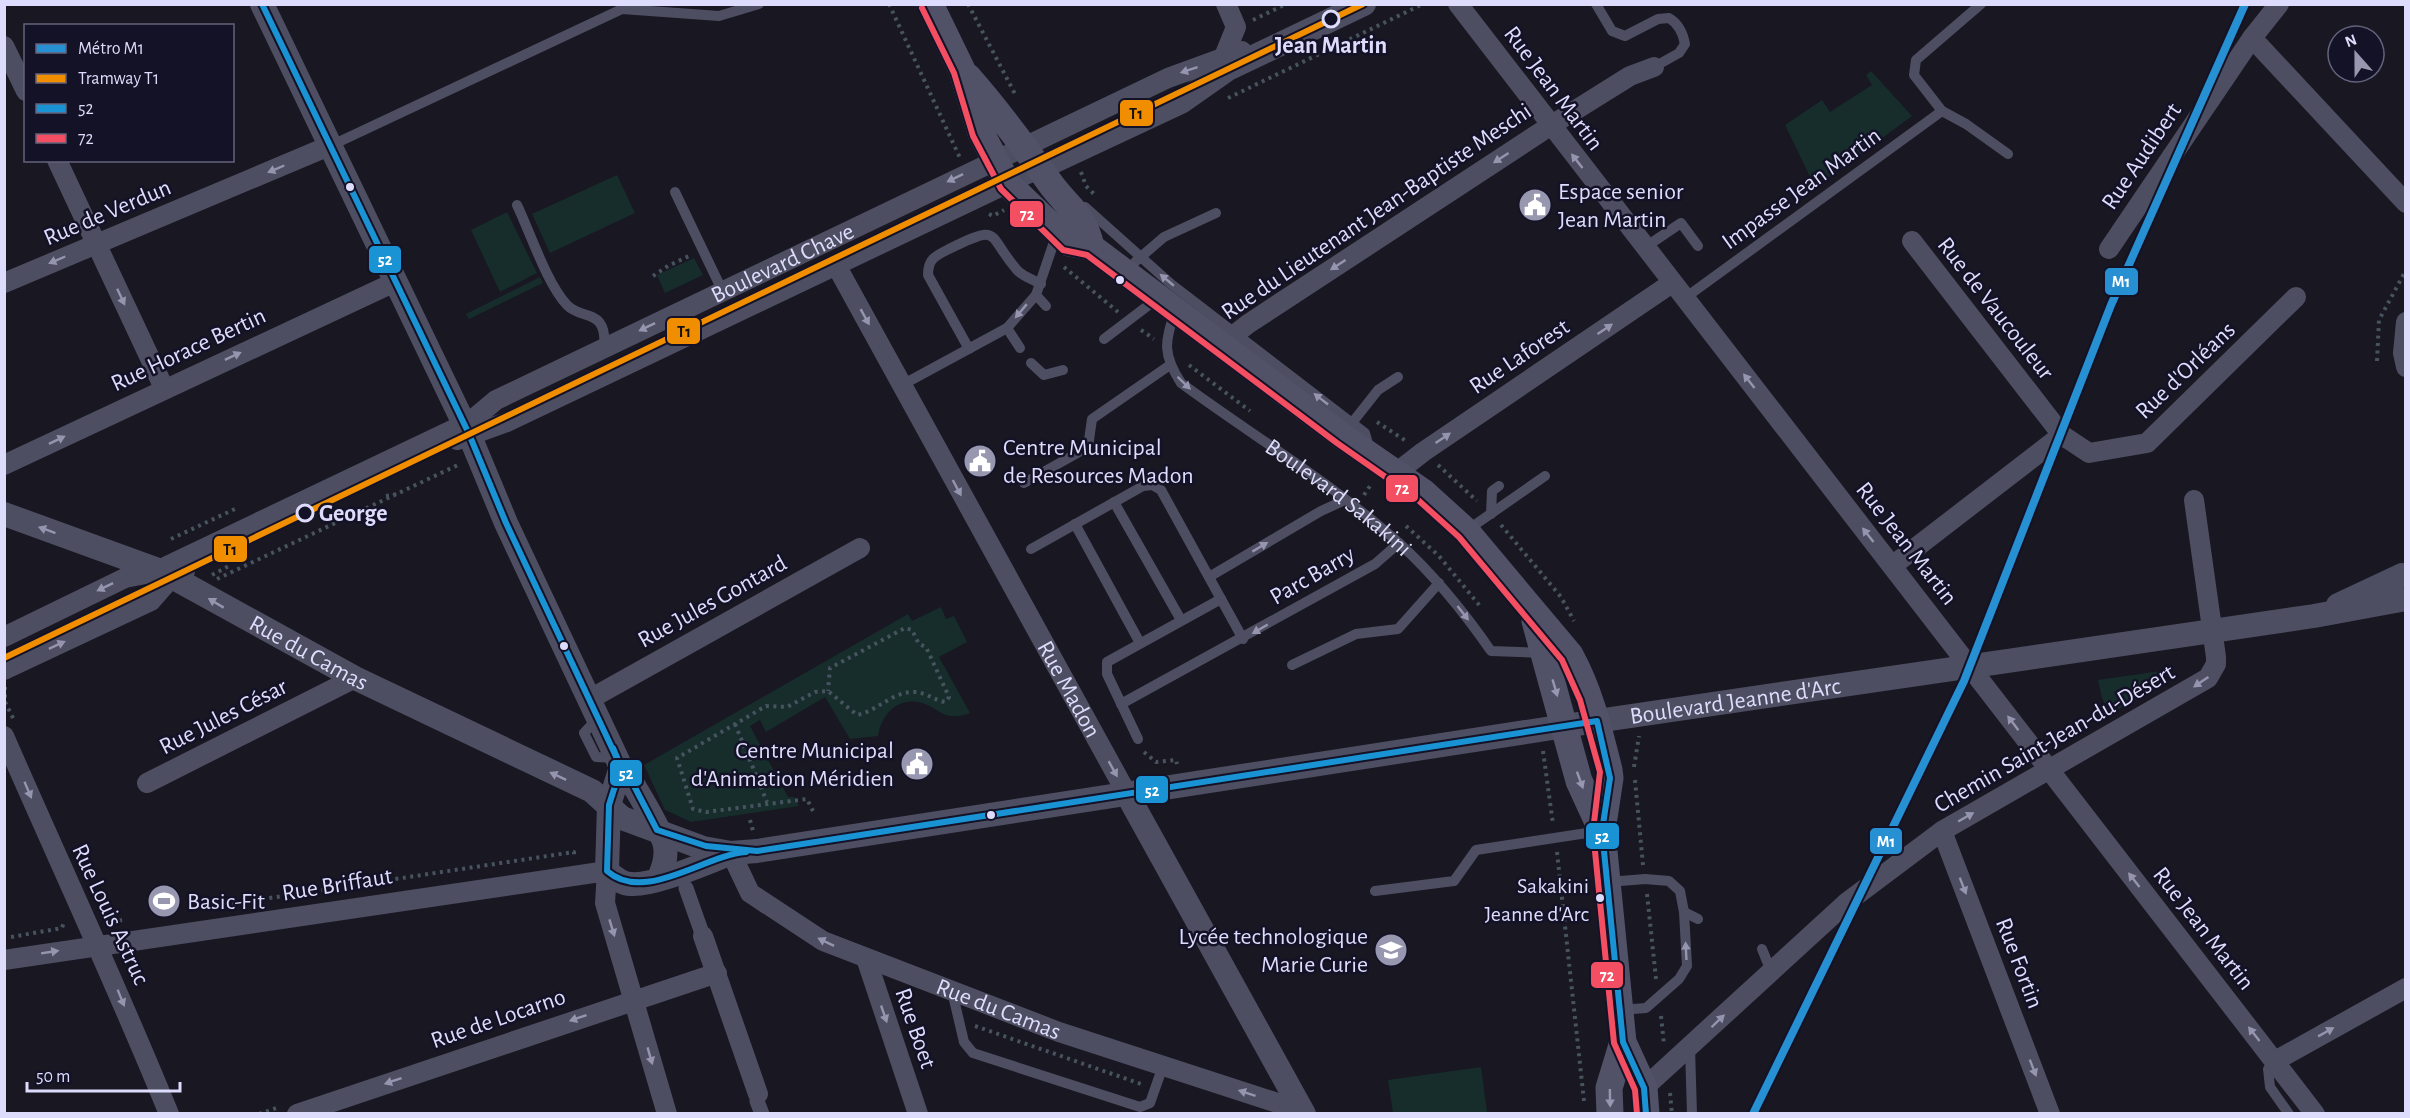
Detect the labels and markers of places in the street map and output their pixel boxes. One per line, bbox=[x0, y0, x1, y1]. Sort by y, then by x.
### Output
marker: Jean Martin bbox=[1322, 10, 1340, 28]
place label: Jean Martin bbox=[1275, 34, 1387, 58]
place label: Espace senior Jean Martin bbox=[1558, 180, 1684, 232]
unlabelled marker bbox=[344, 181, 356, 193]
public building icon: Espace senior Jean Martin bbox=[1517, 187, 1553, 223]
unlabelled marker bbox=[1114, 274, 1126, 286]
place label: Centre Municipal de Resources Madon bbox=[1003, 436, 1194, 488]
public building icon: Centre Municipal de Resources Madon bbox=[962, 443, 998, 479]
place label: George bbox=[319, 502, 388, 526]
marker: George bbox=[296, 504, 314, 522]
unlabelled marker bbox=[558, 640, 570, 652]
place label: Centre Municipal d'Animation Méridien bbox=[691, 739, 894, 791]
public building icon: Centre Municipal d'Animation Méridien bbox=[899, 746, 935, 782]
unlabelled marker bbox=[985, 809, 997, 821]
place label: Sakakini Jeanne d'Arc bbox=[1484, 875, 1590, 925]
sports icon: Basic-Fit bbox=[146, 883, 182, 919]
place label: Basic-Fit bbox=[187, 890, 265, 914]
marker: Sakakini Jeanne d'Arc bbox=[1594, 892, 1606, 904]
place label: Lycée technologique Marie Curie bbox=[1179, 925, 1368, 977]
school or university icon: Lycée technologique Marie Curie bbox=[1373, 932, 1409, 968]

